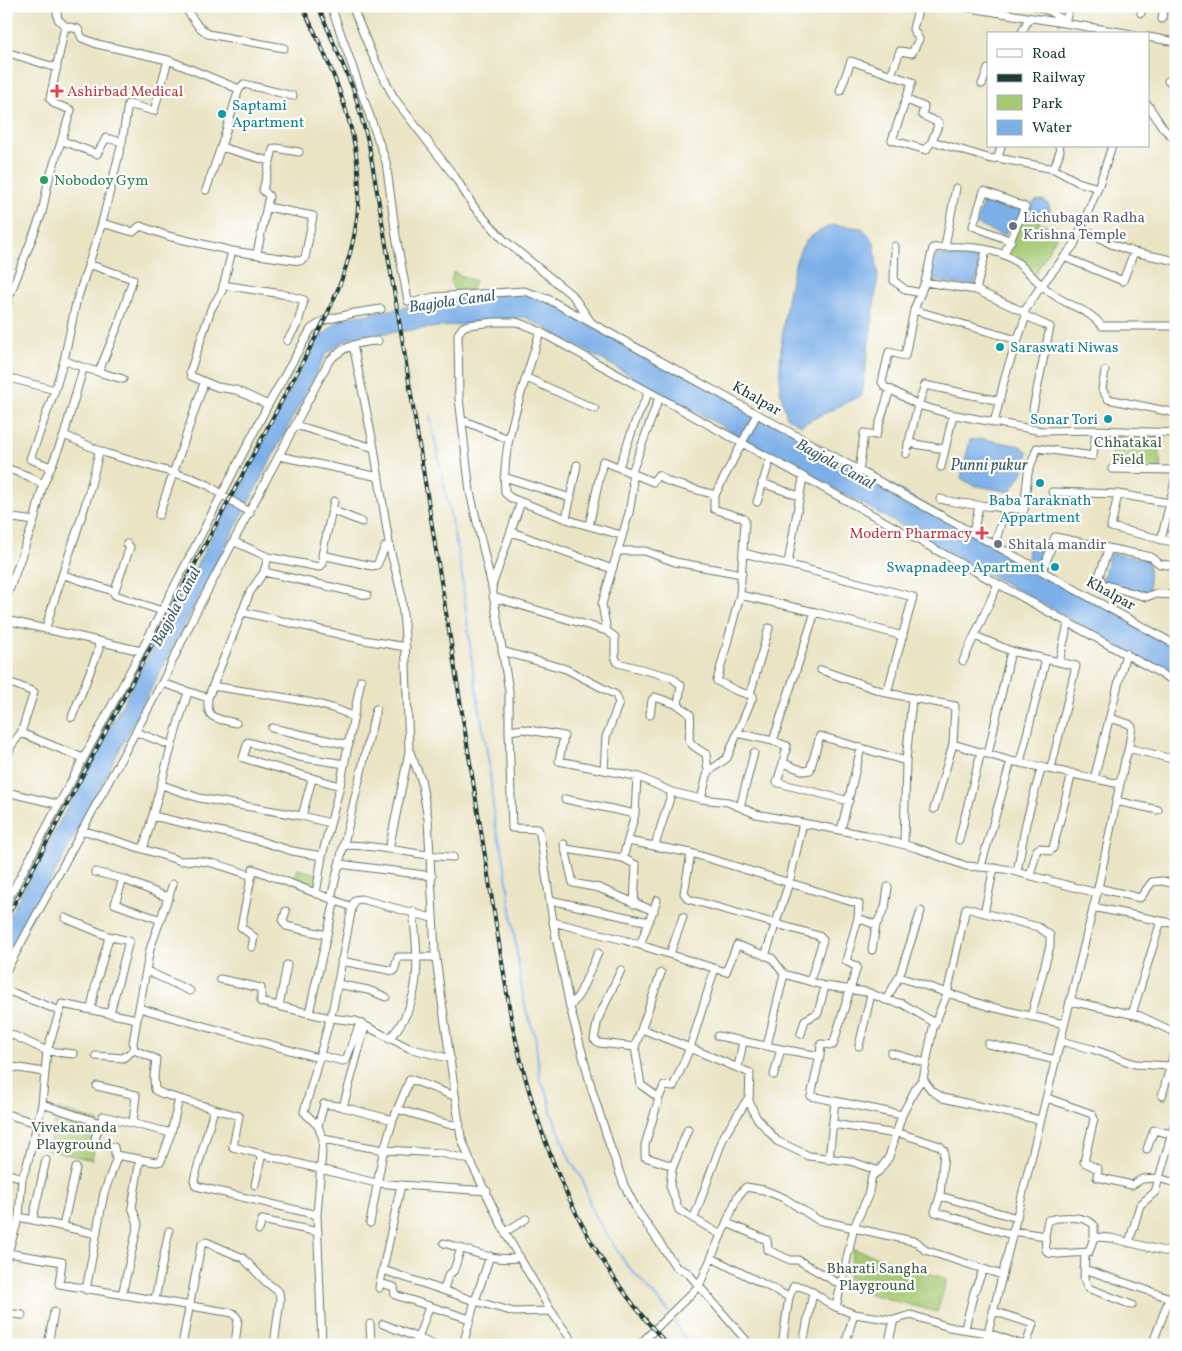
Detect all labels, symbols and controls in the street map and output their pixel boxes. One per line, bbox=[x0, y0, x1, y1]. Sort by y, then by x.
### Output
legend bbox=[987, 32, 1150, 148]
text: Road bbox=[1032, 44, 1066, 65]
text: Railway bbox=[1032, 68, 1085, 89]
place label: Ashirbad Medical bbox=[67, 82, 183, 103]
marker: Ashirbad Medical bbox=[51, 85, 63, 97]
text: Park bbox=[1032, 94, 1063, 115]
place label: Saptami Apartment bbox=[232, 96, 304, 134]
marker: Saptami Apartment bbox=[216, 108, 228, 120]
text: Water bbox=[1032, 118, 1072, 139]
place label: Nobodoy Gym bbox=[54, 171, 148, 192]
marker: Nobodoy Gym bbox=[38, 174, 50, 186]
place label: Lichubagan Radha Krishna Temple bbox=[1023, 208, 1145, 246]
marker: Lichubagan Radha Krishna Temple bbox=[1007, 220, 1019, 232]
water label: Bagjola Canal bbox=[408, 285, 497, 319]
place label: Saraswati Niwas bbox=[1010, 338, 1118, 359]
marker: Saraswati Niwas bbox=[994, 341, 1006, 353]
street label: Khalpar bbox=[728, 377, 785, 422]
place label: Sonar Tori bbox=[1030, 410, 1098, 431]
marker: Sonar Tori bbox=[1102, 413, 1114, 425]
park label: Chhatakal Field bbox=[1094, 433, 1162, 471]
water label: Bagjola Canal bbox=[792, 434, 879, 496]
water label: Punni pukur bbox=[950, 455, 1029, 477]
marker: Baba Taraknath Appartment bbox=[1034, 477, 1046, 489]
place label: Baba Taraknath Appartment bbox=[989, 491, 1091, 529]
place label: Modern Pharmacy bbox=[850, 524, 972, 545]
marker: Modern Pharmacy bbox=[976, 527, 988, 539]
place label: Shitala mandir bbox=[1008, 535, 1106, 556]
marker: Shitala mandir bbox=[992, 538, 1004, 550]
place label: Swapnadeep Apartment bbox=[886, 558, 1045, 579]
marker: Swapnadeep Apartment bbox=[1049, 561, 1061, 573]
water label: Bagjola Canal bbox=[147, 563, 207, 651]
street label: Khalpar bbox=[1082, 572, 1139, 616]
park label: Vivekananda Playground bbox=[31, 1118, 117, 1156]
park label: Bharati Sangha Playground bbox=[827, 1259, 927, 1297]

